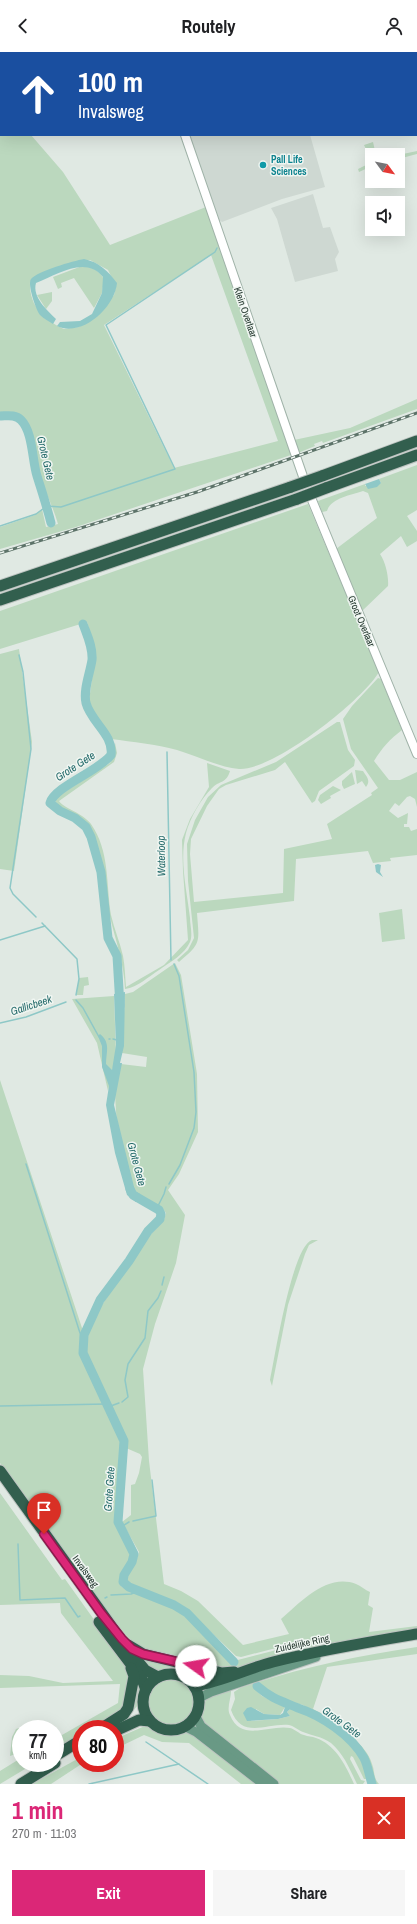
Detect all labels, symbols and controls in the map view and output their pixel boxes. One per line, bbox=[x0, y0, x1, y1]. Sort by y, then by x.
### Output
text: Routely bbox=[181, 14, 236, 39]
icon: back bbox=[12, 15, 34, 37]
icon: person bbox=[383, 15, 405, 37]
text: 100 m bbox=[78, 63, 143, 101]
icon: ahead bbox=[12, 68, 64, 120]
text: Invalsweg bbox=[78, 99, 144, 124]
north arrow bbox=[365, 148, 405, 188]
map controls bbox=[365, 148, 405, 236]
place label: Pall Life Sciences bbox=[271, 153, 307, 178]
marker: Pall Life Sciences bbox=[258, 160, 268, 170]
button: sound bbox=[365, 196, 405, 236]
street label: Klein Overlaar bbox=[231, 285, 260, 339]
water label: Grote Gete bbox=[34, 435, 58, 481]
street label: Groot Overlaar bbox=[345, 594, 378, 649]
water label: Grote Gete bbox=[52, 748, 98, 784]
water label: Waterloop bbox=[154, 835, 168, 877]
water label: Gallicbeek bbox=[9, 992, 54, 1018]
water label: Grote Gete bbox=[124, 1141, 150, 1187]
water label: Grote Gete bbox=[100, 1466, 118, 1512]
pin bbox=[27, 1493, 61, 1534]
icon: arrive bbox=[33, 1499, 55, 1521]
street label: Invalsweg bbox=[70, 1553, 102, 1590]
street label: Zuidelijke Ring bbox=[274, 1631, 331, 1656]
position arrow bbox=[175, 1645, 217, 1687]
water label: Grote Gete bbox=[320, 1703, 364, 1741]
speed limit sign: 80 bbox=[72, 1720, 124, 1772]
text: 77 bbox=[29, 1727, 47, 1754]
text: km/h bbox=[29, 1749, 47, 1762]
text: 1 min bbox=[12, 1794, 63, 1826]
button: close bbox=[363, 1797, 405, 1839]
text: 270 m · 11:03 bbox=[12, 1825, 76, 1842]
button: Exit bbox=[12, 1870, 205, 1916]
button: Share bbox=[213, 1870, 405, 1916]

